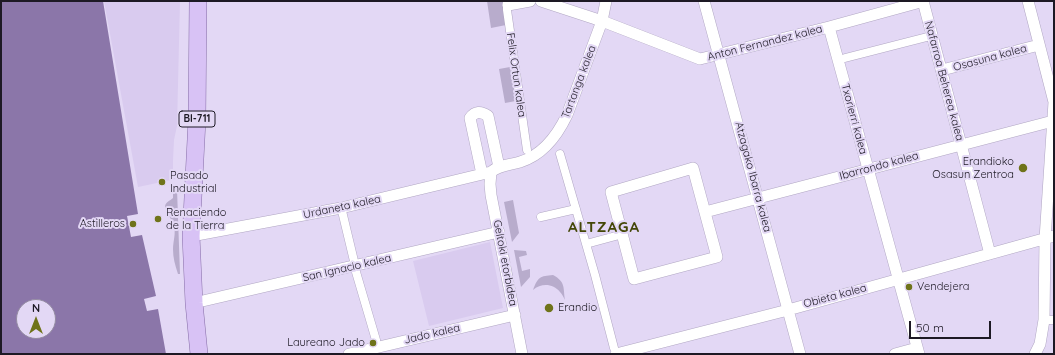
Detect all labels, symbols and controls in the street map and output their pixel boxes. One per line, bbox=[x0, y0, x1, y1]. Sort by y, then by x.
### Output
street label: Nafarroa Beherea kalea bbox=[922, 20, 966, 142]
street label: Anton Fernandez kalea bbox=[706, 22, 824, 64]
street label: Felix Ortun kalea bbox=[504, 32, 528, 118]
street label: Osasuna kalea bbox=[952, 42, 1028, 74]
street label: Tartanga kalea bbox=[559, 43, 599, 121]
street label: Txorierri kalea bbox=[838, 82, 870, 156]
road number: BI-711 bbox=[179, 111, 215, 127]
street label: Atzagako Ibarra kalea bbox=[732, 121, 774, 233]
street label: Ibarrondo kalea bbox=[838, 149, 920, 183]
place label: Erandioko Osasun Zentroa bbox=[932, 155, 1014, 181]
marker: Erandioko Osasun Zentroa bbox=[1017, 162, 1029, 174]
place label: Pasado Industrial bbox=[170, 169, 217, 195]
marker: Pasado Industrial bbox=[157, 177, 167, 187]
street label: Urdaneta kalea bbox=[302, 192, 382, 222]
place label: Renaciendo de la Tierra bbox=[166, 206, 226, 232]
marker: Renaciendo de la Tierra bbox=[153, 214, 163, 224]
place label: Astilleros bbox=[80, 217, 125, 231]
district label: ALTZAGA bbox=[568, 218, 640, 236]
marker: Astilleros bbox=[128, 219, 138, 229]
street label: Geltoki etorbidea bbox=[490, 219, 520, 307]
street label: San Ignacio kalea bbox=[301, 251, 393, 285]
place label: Vendejera bbox=[917, 280, 969, 294]
street label: Obieta kalea bbox=[802, 281, 868, 311]
marker: Vendejera bbox=[904, 282, 914, 292]
north arrow bbox=[16, 299, 56, 339]
text: N bbox=[32, 301, 40, 315]
place label: Erandio bbox=[558, 301, 597, 315]
marker: Erandio bbox=[543, 302, 555, 314]
scale bar bbox=[911, 313, 993, 339]
text: 50 m bbox=[916, 320, 944, 335]
street label: Jado kalea bbox=[403, 321, 461, 347]
place label: Laureano Jado bbox=[287, 336, 365, 350]
marker: Laureano Jado bbox=[368, 338, 378, 348]

